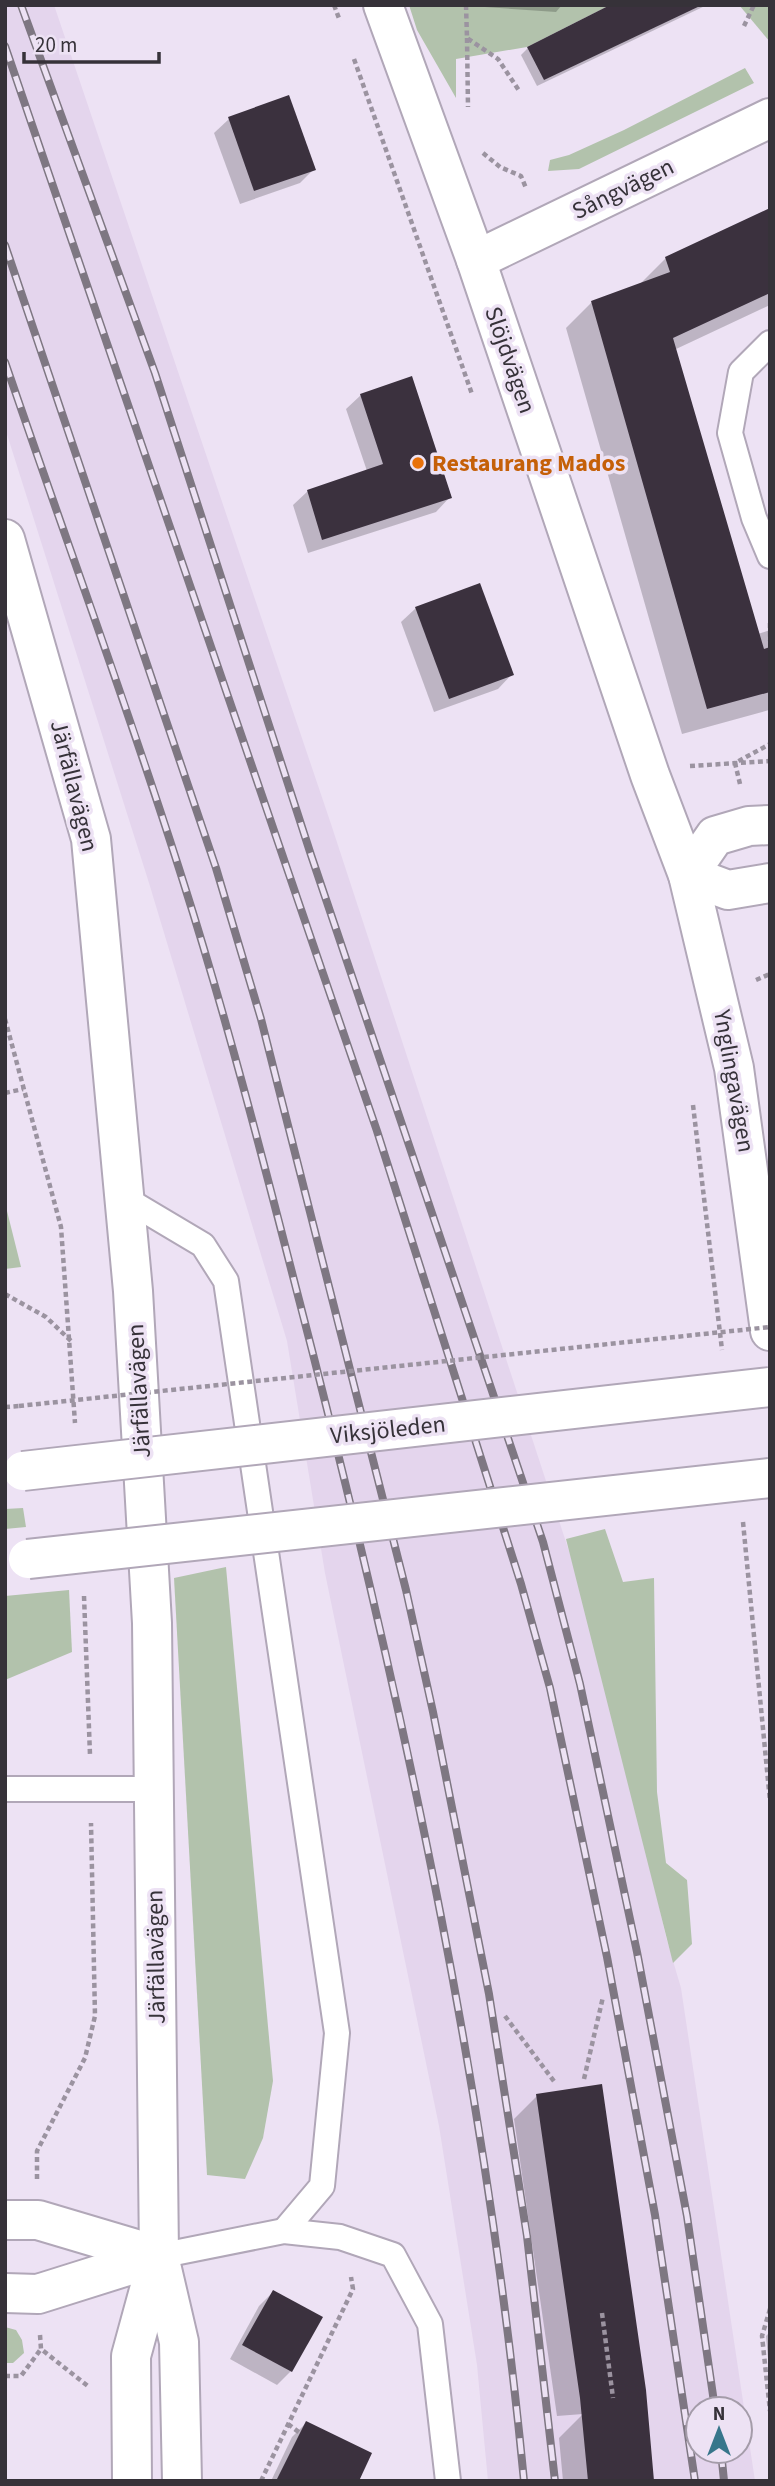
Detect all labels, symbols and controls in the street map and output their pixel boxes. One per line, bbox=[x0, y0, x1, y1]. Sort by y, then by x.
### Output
scale bar bbox=[24, 21, 159, 65]
text: 20 m bbox=[35, 30, 77, 60]
street label: Sångvägen bbox=[566, 149, 680, 229]
street label: Slöjdvägen bbox=[475, 302, 545, 418]
place label: Restaurang Mados bbox=[432, 446, 625, 481]
marker: Restaurang Mados bbox=[410, 455, 426, 471]
street label: Järfällavägen bbox=[41, 717, 107, 855]
street label: Ynglingavägen bbox=[704, 1006, 764, 1155]
street label: Järfällavägen bbox=[118, 1323, 160, 1459]
street label: Viksjöleden bbox=[329, 1407, 447, 1453]
street label: Järfällavägen bbox=[137, 1889, 175, 2025]
north arrow bbox=[684, 2395, 754, 2465]
text: N bbox=[713, 2401, 725, 2428]

